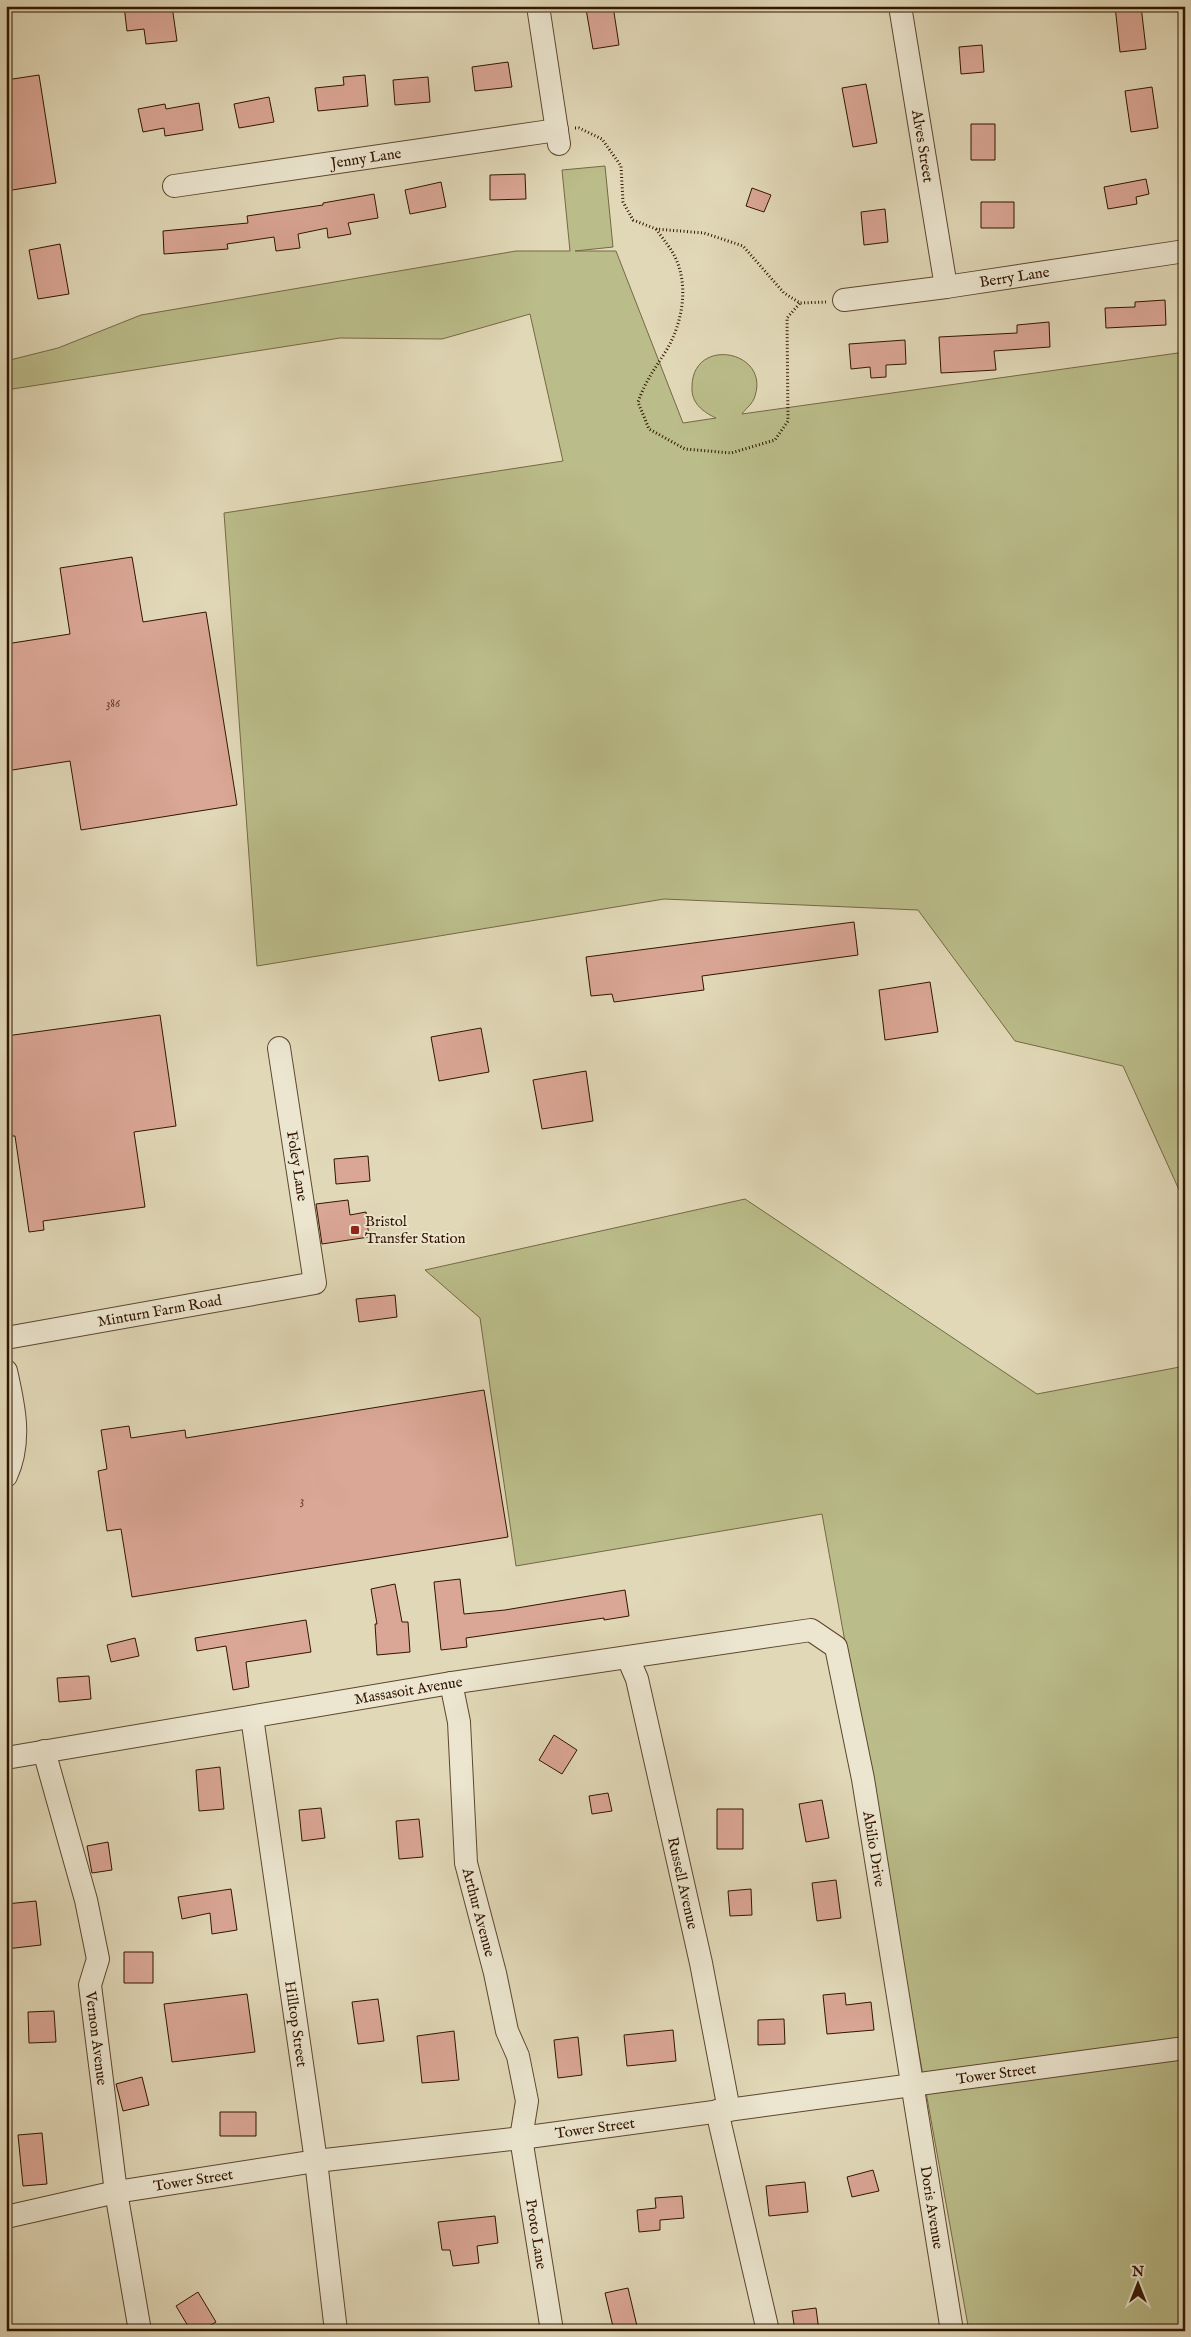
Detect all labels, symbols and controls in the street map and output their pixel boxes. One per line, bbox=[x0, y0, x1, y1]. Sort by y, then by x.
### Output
street label: Alves Street bbox=[907, 107, 938, 184]
street label: Jenny Lane bbox=[327, 143, 403, 173]
street label: Berry Lane bbox=[978, 262, 1051, 291]
house number: 386 bbox=[106, 696, 121, 711]
street label: Foley Lane bbox=[282, 1129, 312, 1203]
place label: Bristol Transfer Station bbox=[365, 1212, 466, 1248]
marker: Bristol Transfer Station bbox=[349, 1224, 361, 1236]
street label: Minturn Farm Road bbox=[96, 1290, 224, 1331]
house number: 3 bbox=[300, 1493, 304, 1508]
street label: Massasoit Avenue bbox=[353, 1672, 464, 1709]
street label: Abilio Drive bbox=[859, 1809, 890, 1888]
street label: Russell Avenue bbox=[663, 1835, 703, 1931]
street label: Arthur Avenue bbox=[458, 1865, 500, 1959]
street label: Hilltop Street bbox=[281, 1979, 312, 2068]
street label: Vernon Avenue bbox=[81, 1989, 112, 2087]
street label: Tower Street bbox=[955, 2059, 1037, 2088]
street label: Tower Street bbox=[554, 2113, 636, 2143]
street label: Tower Street bbox=[152, 2164, 234, 2196]
street label: Doris Avenue bbox=[916, 2164, 948, 2250]
street label: Proto Lane bbox=[521, 2198, 551, 2271]
north arrow bbox=[1114, 2260, 1164, 2310]
text: N bbox=[1131, 2263, 1144, 2281]

